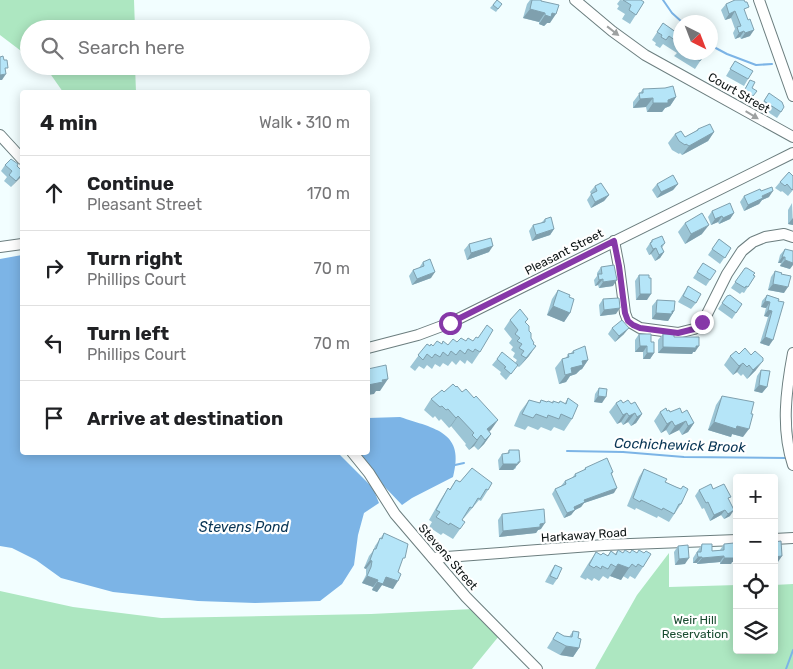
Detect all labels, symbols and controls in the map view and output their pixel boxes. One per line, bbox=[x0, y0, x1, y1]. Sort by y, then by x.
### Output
north arrow bbox=[673, 15, 718, 60]
search box bbox=[20, 20, 370, 75]
one-way arrow bbox=[606, 26, 619, 37]
icon: search bbox=[38, 34, 66, 62]
text: Search here bbox=[78, 36, 185, 59]
street label: Court Street bbox=[706, 70, 773, 116]
text: 4 min bbox=[40, 110, 98, 135]
one-way arrow bbox=[745, 111, 758, 120]
text: Walk · 310 m bbox=[259, 113, 350, 132]
text: Continue bbox=[87, 172, 174, 195]
icon: ahead bbox=[40, 179, 68, 207]
text: 170 m bbox=[307, 184, 350, 203]
text: Pleasant Street bbox=[87, 195, 202, 214]
street label: Pleasant Street bbox=[522, 226, 606, 278]
text: Turn right bbox=[87, 247, 182, 270]
icon: right bbox=[40, 254, 68, 282]
text: 70 m bbox=[313, 259, 350, 278]
text: Phillips Court bbox=[87, 270, 186, 289]
route end bbox=[691, 311, 714, 334]
route start bbox=[439, 312, 462, 335]
text: Turn left bbox=[87, 322, 169, 345]
icon: left bbox=[40, 329, 68, 357]
text: 70 m bbox=[313, 334, 350, 353]
text: Phillips Court bbox=[87, 345, 186, 364]
icon: arrive bbox=[40, 404, 68, 432]
text: Arrive at destination bbox=[87, 407, 283, 430]
water label: Cochichewick Brook bbox=[614, 435, 747, 456]
map controls bbox=[733, 474, 778, 654]
button: + bbox=[733, 474, 778, 519]
water label: Stevens Pond bbox=[199, 519, 290, 536]
button: − bbox=[733, 519, 778, 564]
street label: Stevens Street bbox=[416, 521, 481, 593]
street label: Harkaway Road bbox=[541, 525, 627, 545]
button: locate bbox=[733, 564, 778, 609]
button: layers bbox=[733, 609, 778, 654]
park label: Weir Hill Reservation bbox=[662, 613, 728, 641]

